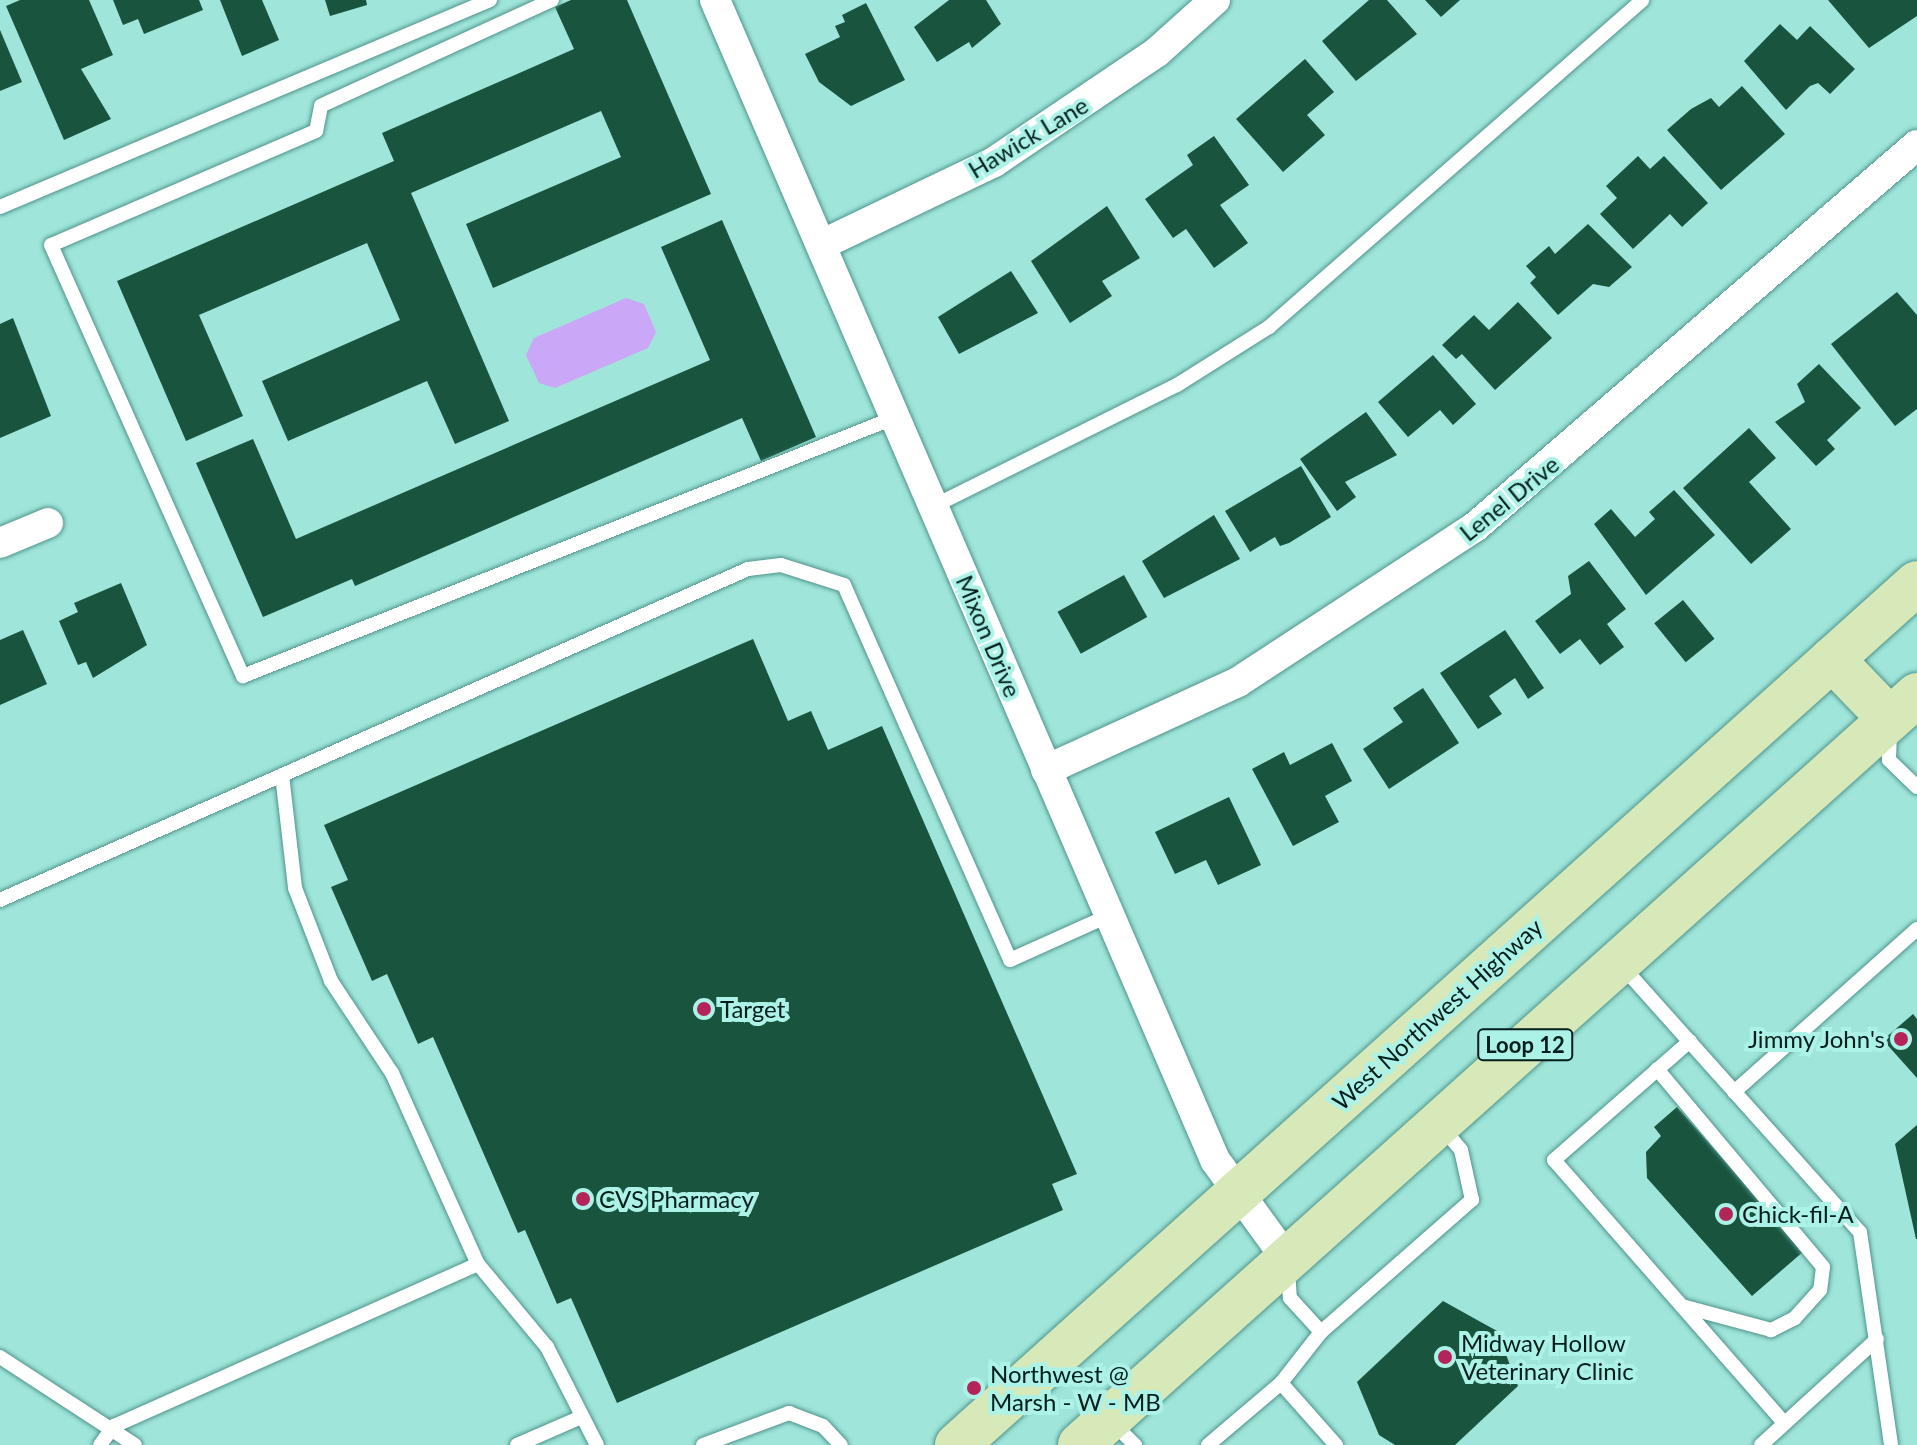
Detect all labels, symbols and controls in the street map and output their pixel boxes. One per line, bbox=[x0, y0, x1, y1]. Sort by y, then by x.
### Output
street label: Hawick Lane bbox=[963, 90, 1093, 184]
street label: Lenel Drive bbox=[1454, 449, 1564, 547]
street label: Mixon Drive bbox=[950, 571, 1028, 701]
street label: West Northwest Highway bbox=[1326, 912, 1548, 1116]
place label: Target bbox=[720, 995, 785, 1023]
marker: Target bbox=[695, 1000, 713, 1018]
place label: Jimmy John's bbox=[1747, 1025, 1885, 1053]
road number: Loop 12 bbox=[1477, 1027, 1573, 1063]
marker: Jimmy John's bbox=[1892, 1030, 1910, 1048]
place label: CVS Pharmacy bbox=[599, 1185, 754, 1213]
marker: CVS Pharmacy bbox=[574, 1190, 592, 1208]
place label: Chick-fil-A bbox=[1742, 1200, 1854, 1228]
marker: Chick-fil-A bbox=[1717, 1205, 1735, 1223]
place label: Midway Hollow Veterinary Clinic bbox=[1461, 1329, 1634, 1385]
marker: Midway Hollow Veterinary Clinic bbox=[1436, 1348, 1454, 1366]
place label: Northwest @ Marsh - W - MB bbox=[990, 1360, 1161, 1416]
marker: Northwest @ Marsh - W - MB bbox=[965, 1379, 983, 1397]

